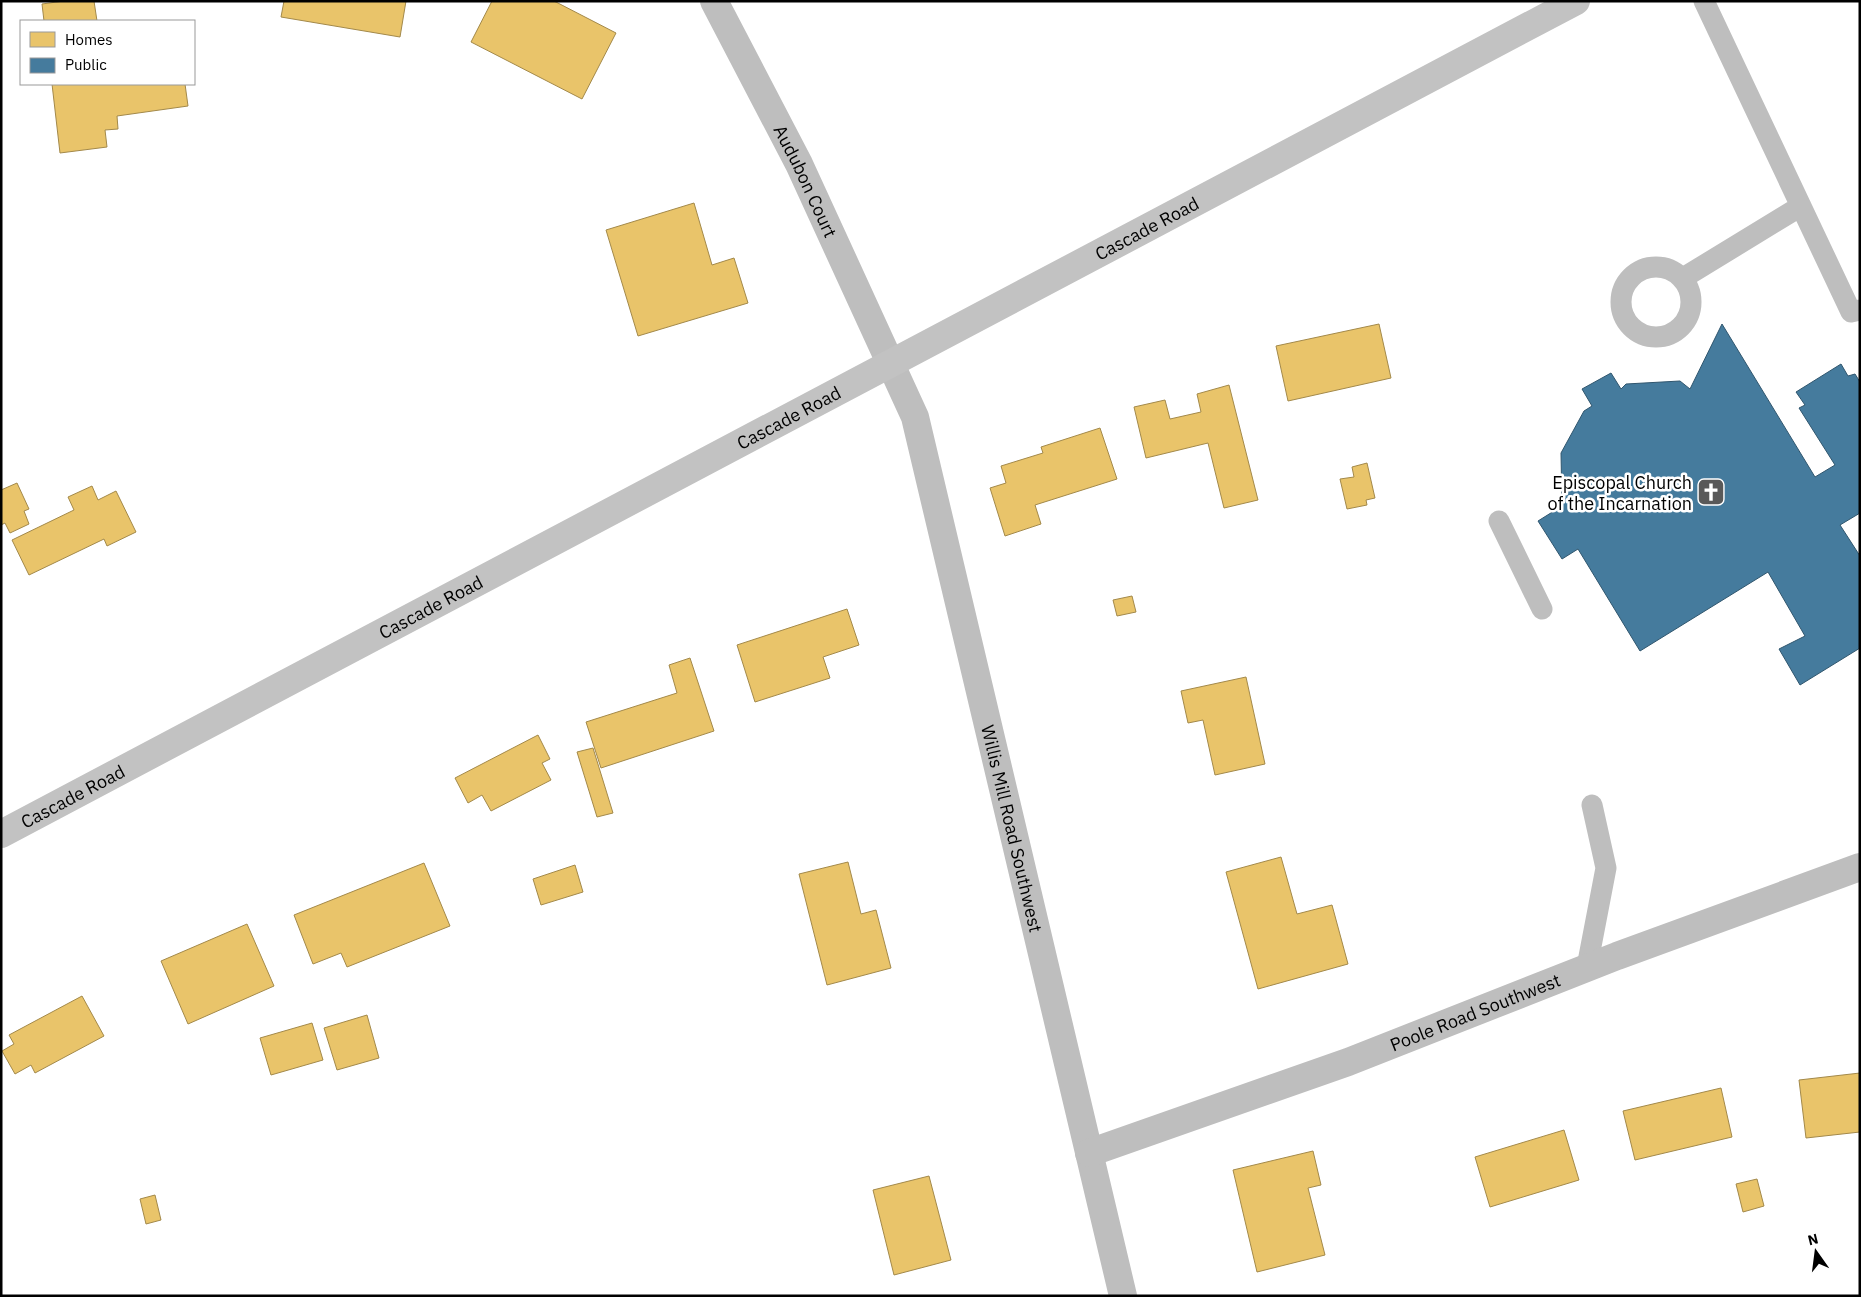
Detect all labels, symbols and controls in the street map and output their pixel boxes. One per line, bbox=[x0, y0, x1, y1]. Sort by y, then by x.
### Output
legend bbox=[20, 20, 195, 85]
text: Homes bbox=[65, 30, 113, 49]
text: Public bbox=[65, 55, 107, 74]
street label: Audubon Court bbox=[769, 121, 842, 241]
street label: Cascade Road bbox=[1091, 191, 1203, 265]
street label: Cascade Road bbox=[733, 381, 845, 454]
place label: Episcopal Church of the Incarnation bbox=[1548, 471, 1692, 515]
church icon: Episcopal Church of the Incarnation bbox=[1696, 477, 1726, 507]
street label: Cascade Road bbox=[375, 570, 487, 644]
street label: Willis Mill Road Southwest bbox=[977, 722, 1048, 934]
street label: Cascade Road bbox=[17, 759, 128, 833]
street label: Poole Road Southwest bbox=[1386, 968, 1564, 1056]
north arrow bbox=[1791, 1227, 1841, 1277]
text: N bbox=[1806, 1229, 1820, 1249]

